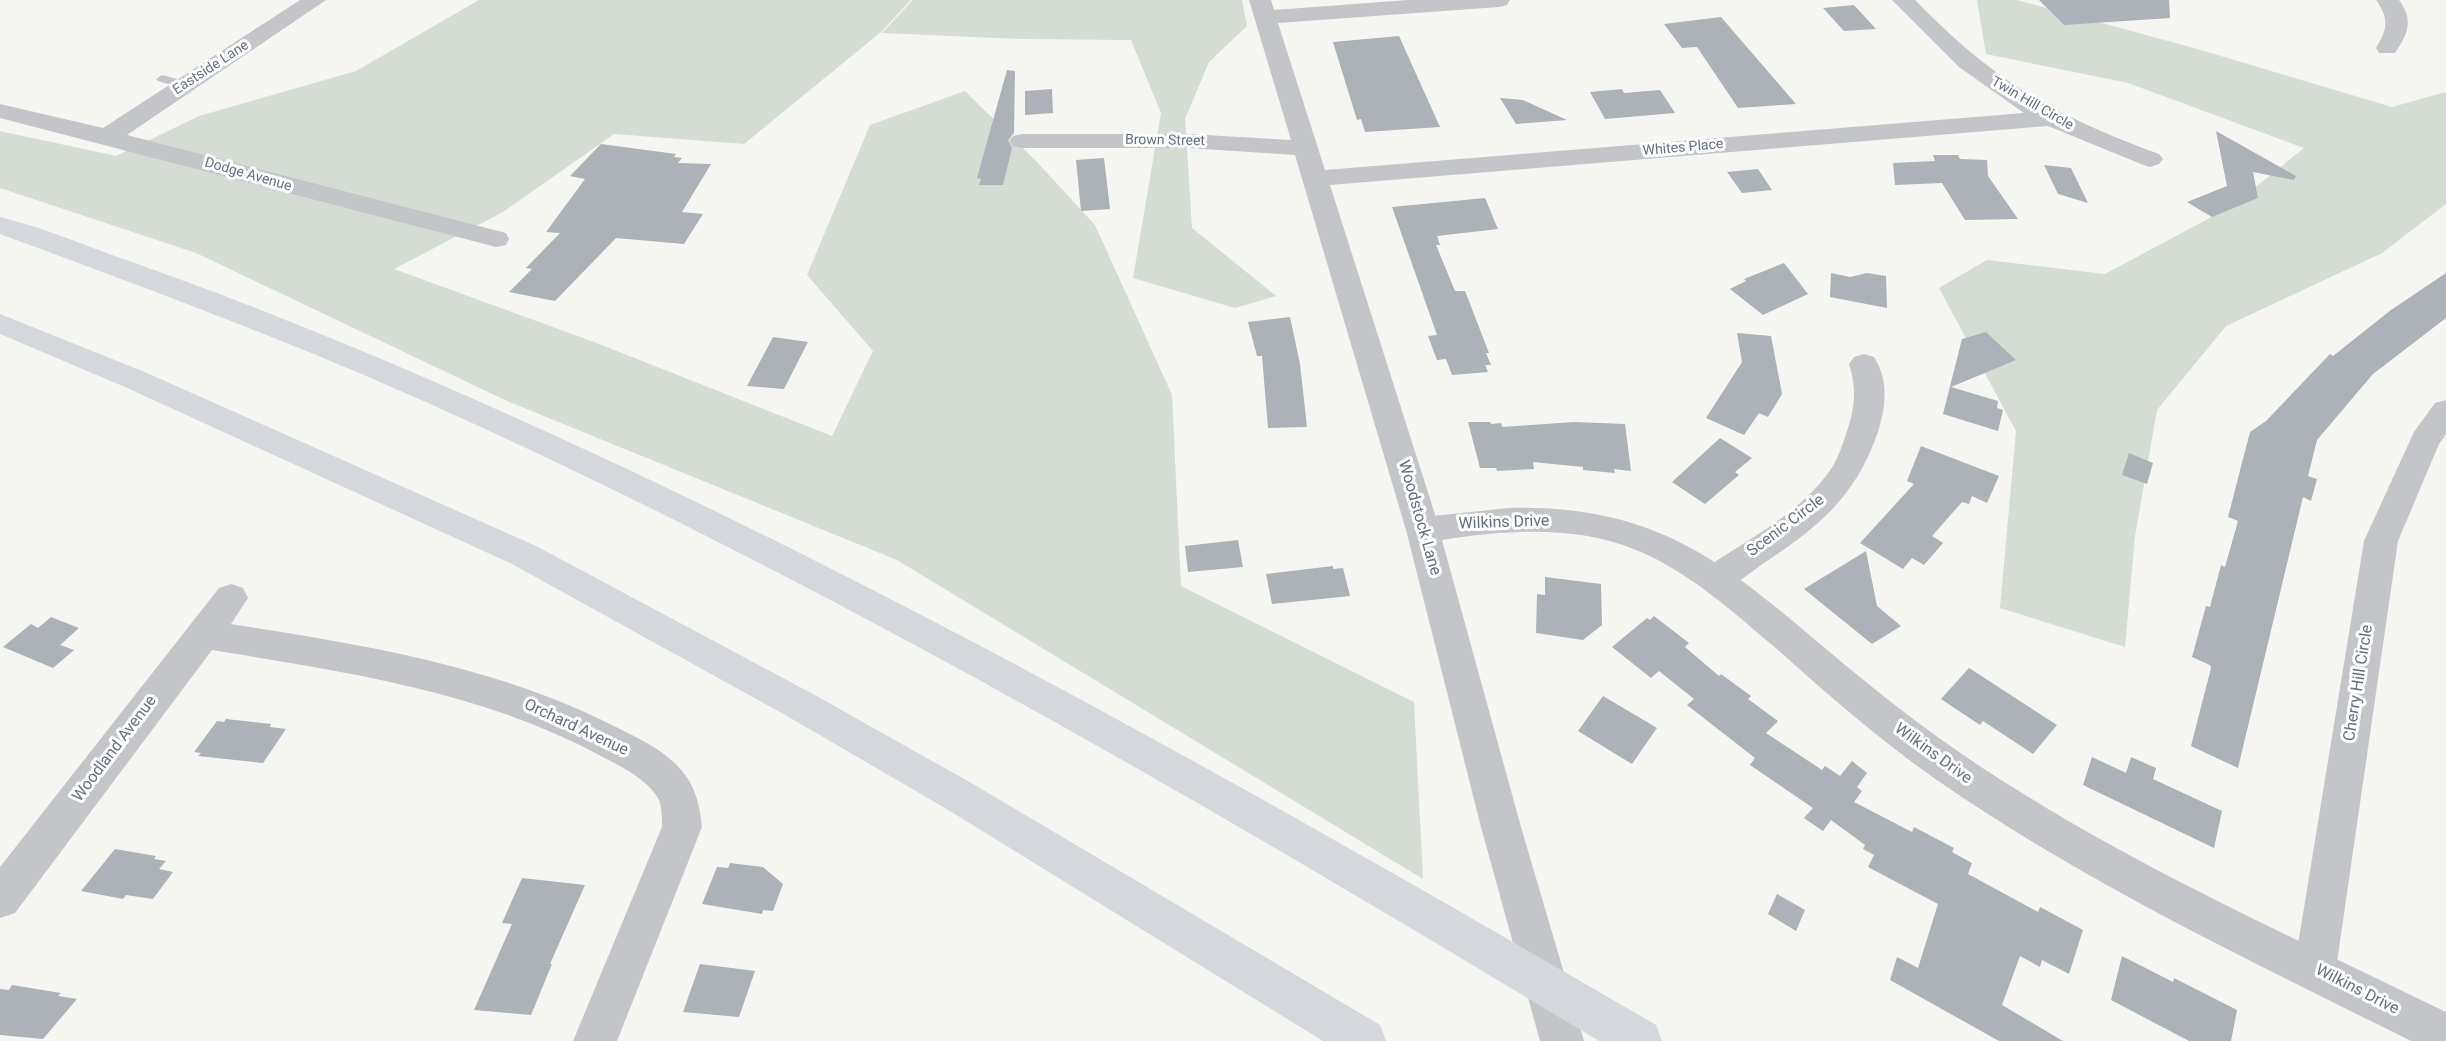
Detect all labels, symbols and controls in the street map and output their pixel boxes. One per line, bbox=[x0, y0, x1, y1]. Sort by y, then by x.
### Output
street label: Eastside Lane bbox=[170, 37, 252, 99]
street label: Twin Hill Circle bbox=[1988, 74, 2076, 134]
street label: Brown Street bbox=[1125, 132, 1205, 150]
street label: Whites Place bbox=[1642, 136, 1724, 160]
street label: Dodge Avenue bbox=[203, 155, 293, 195]
street label: Woodstock Lane bbox=[1393, 458, 1445, 578]
street label: Scenic Circle bbox=[1744, 491, 1828, 561]
street label: Wilkins Drive bbox=[1458, 512, 1550, 534]
street label: Cherry Hill Circle bbox=[2340, 623, 2378, 743]
street label: Woodland Avenue bbox=[69, 692, 161, 806]
street label: Orchard Avenue bbox=[521, 695, 631, 761]
street label: Wilkins Drive bbox=[1891, 719, 1975, 789]
street label: Wilkins Drive bbox=[2312, 961, 2402, 1019]

